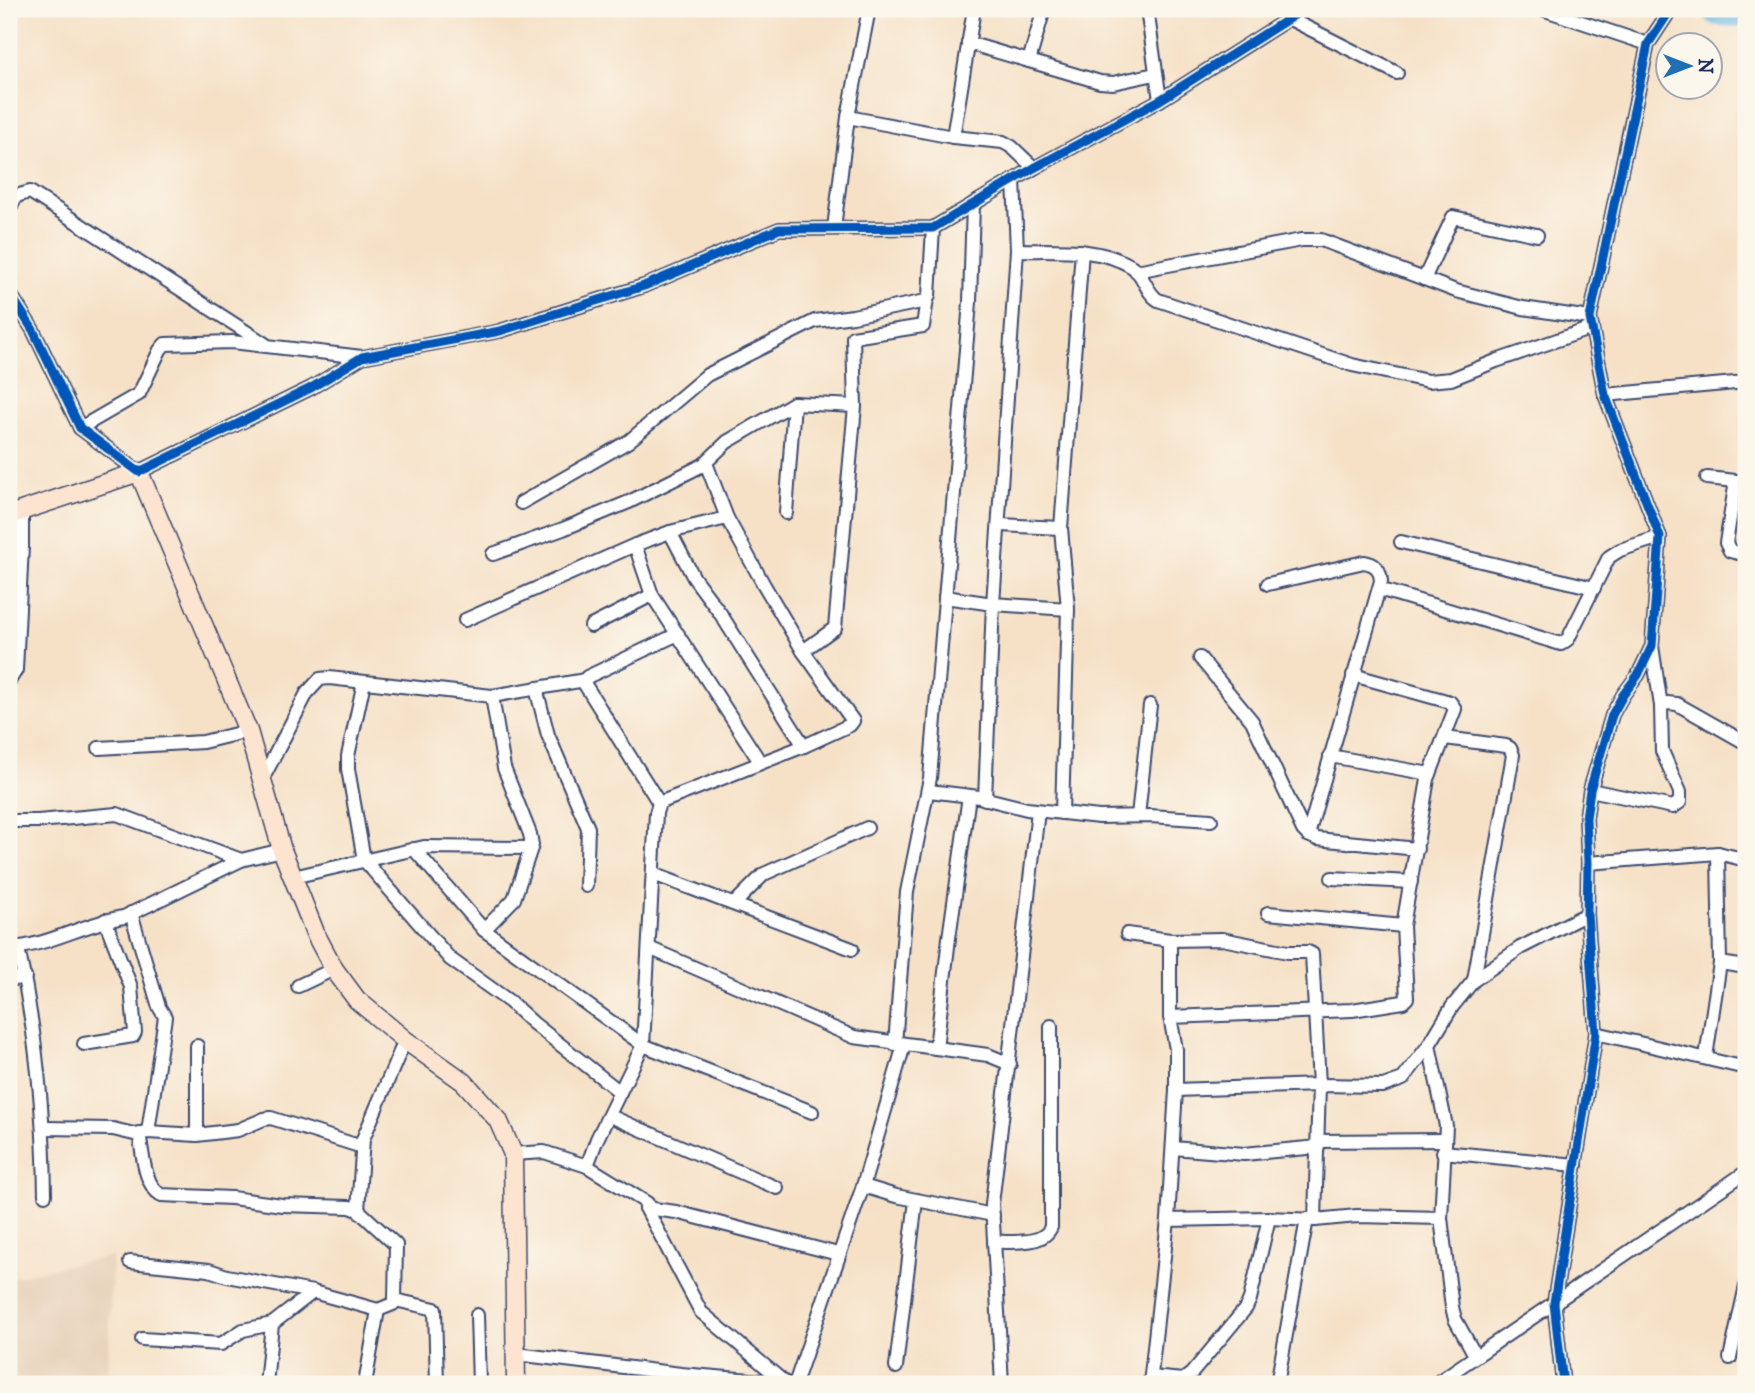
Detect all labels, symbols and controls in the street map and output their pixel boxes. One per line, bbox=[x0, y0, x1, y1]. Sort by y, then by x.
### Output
north arrow bbox=[1654, 32, 1724, 102]
text: N bbox=[1693, 58, 1716, 74]

